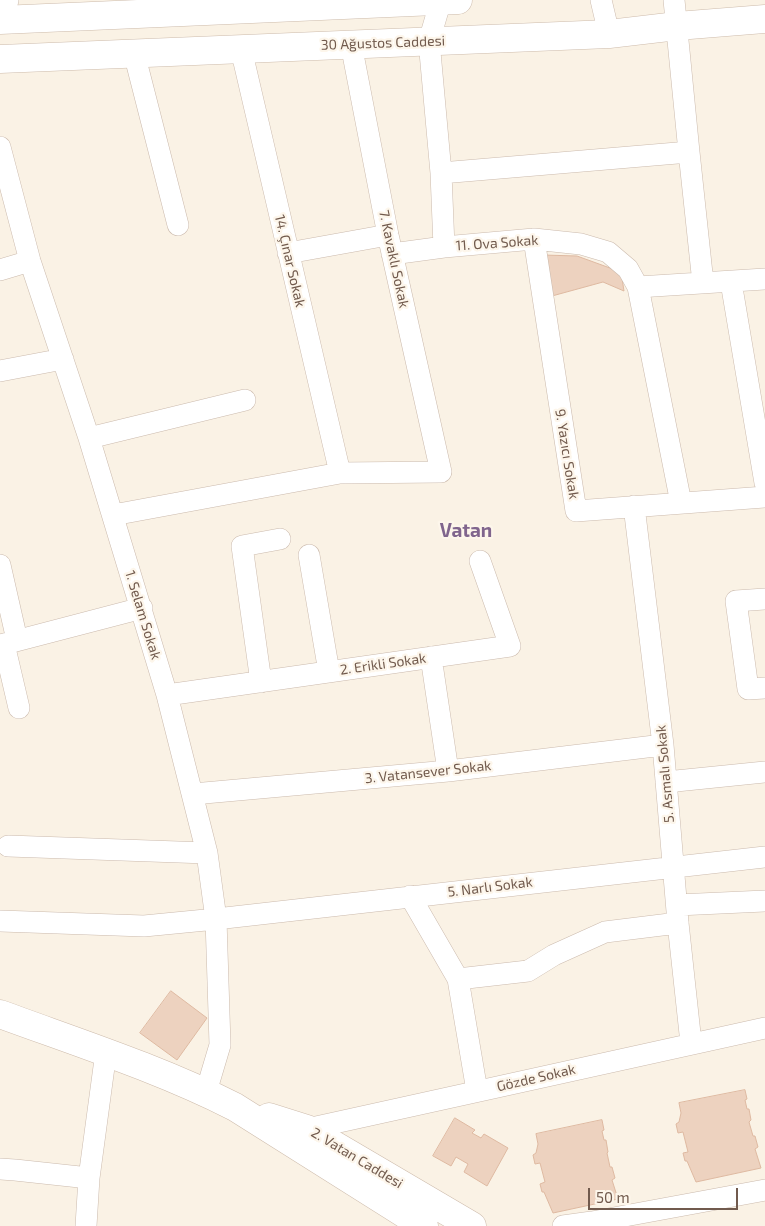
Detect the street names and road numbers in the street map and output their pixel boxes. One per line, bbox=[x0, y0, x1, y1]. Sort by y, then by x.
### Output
street label: 30 Ağustos Caddesi bbox=[321, 32, 445, 54]
street label: 7. Kavaklı Sokak bbox=[375, 209, 413, 309]
street label: 14. Çınar Sokak bbox=[271, 213, 309, 309]
street label: 11. Ova Sokak bbox=[455, 232, 539, 254]
street label: 9. Yazıcı Sokak bbox=[552, 408, 582, 500]
street label: 1. Selam Sokak bbox=[121, 568, 165, 662]
street label: 2. Erikli Sokak bbox=[339, 650, 427, 678]
street label: 5. Asmalı Sokak bbox=[652, 724, 678, 824]
street label: 3. Vatansever Sokak bbox=[364, 757, 492, 787]
street label: 5. Narlı Sokak bbox=[447, 873, 533, 901]
street label: Gözde Sokak bbox=[495, 1061, 577, 1095]
street label: 2. Vatan Caddesi bbox=[308, 1124, 406, 1192]

